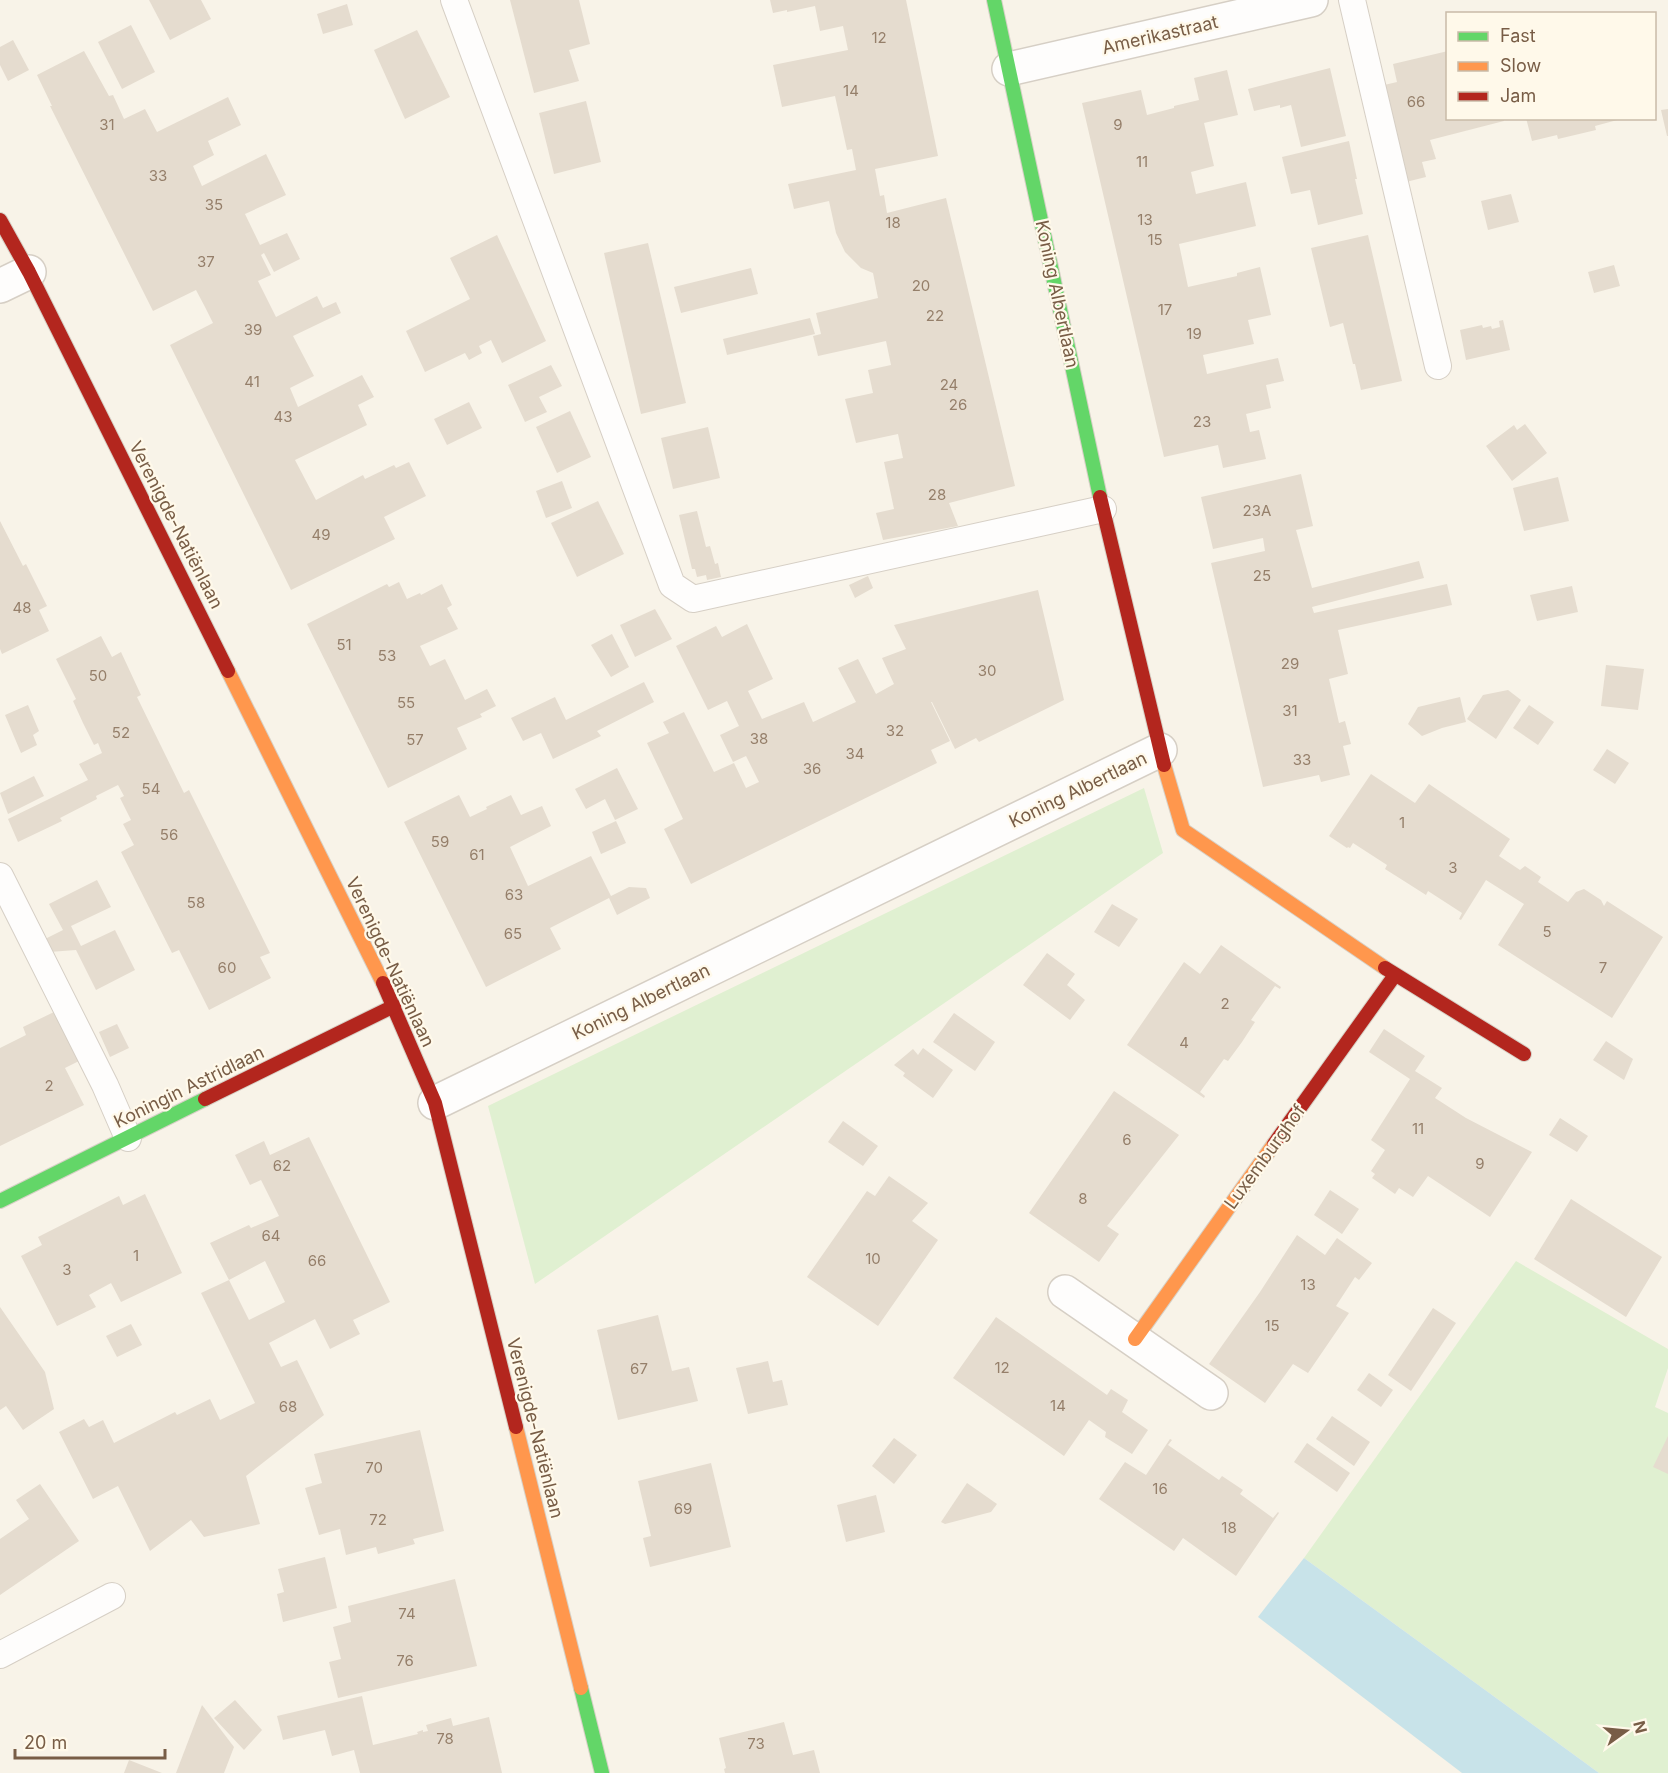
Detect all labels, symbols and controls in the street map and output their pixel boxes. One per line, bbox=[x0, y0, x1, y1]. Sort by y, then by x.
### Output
street label: Amerikastraat bbox=[1100, 11, 1220, 58]
legend bbox=[1446, 12, 1656, 120]
text: Fast bbox=[1500, 25, 1536, 46]
house number: 12 bbox=[871, 28, 887, 47]
text: Slow bbox=[1500, 55, 1541, 76]
house number: 14 bbox=[843, 81, 859, 100]
text: Jam bbox=[1500, 85, 1536, 106]
house number: 66 bbox=[1407, 92, 1425, 111]
house number: 31 bbox=[99, 115, 115, 134]
house number: 9 bbox=[1113, 115, 1123, 134]
house number: 11 bbox=[1136, 152, 1148, 171]
house number: 33 bbox=[149, 166, 167, 185]
house number: 35 bbox=[205, 195, 223, 214]
house number: 13 bbox=[1137, 210, 1153, 229]
house number: 18 bbox=[885, 213, 901, 232]
street label: Koning Albertlaan bbox=[1032, 218, 1083, 370]
house number: 15 bbox=[1147, 230, 1163, 249]
house number: 37 bbox=[197, 252, 215, 271]
house number: 20 bbox=[912, 276, 930, 295]
house number: 17 bbox=[1158, 300, 1172, 319]
house number: 22 bbox=[926, 306, 944, 325]
house number: 39 bbox=[244, 320, 262, 339]
house number: 19 bbox=[1186, 324, 1202, 343]
house number: 41 bbox=[244, 372, 260, 391]
house number: 24 bbox=[940, 375, 958, 394]
house number: 26 bbox=[949, 395, 967, 414]
house number: 43 bbox=[274, 407, 292, 426]
house number: 23 bbox=[1193, 412, 1211, 431]
street label: Verenigde-Natiënlaan bbox=[125, 438, 228, 612]
house number: 28 bbox=[928, 485, 946, 504]
house number: 23A bbox=[1243, 501, 1271, 520]
house number: 49 bbox=[312, 525, 331, 544]
house number: 25 bbox=[1253, 566, 1271, 585]
house number: 48 bbox=[13, 598, 31, 617]
house number: 51 bbox=[336, 635, 352, 654]
house number: 53 bbox=[378, 646, 396, 665]
house number: 29 bbox=[1281, 654, 1299, 673]
house number: 30 bbox=[978, 661, 996, 680]
house number: 50 bbox=[89, 666, 107, 685]
house number: 55 bbox=[397, 693, 415, 712]
house number: 31 bbox=[1282, 701, 1298, 720]
house number: 32 bbox=[886, 721, 904, 740]
house number: 52 bbox=[112, 723, 130, 742]
house number: 38 bbox=[750, 729, 768, 748]
house number: 57 bbox=[406, 730, 424, 749]
house number: 34 bbox=[846, 744, 864, 763]
street label: Koning Albertlaan bbox=[1006, 747, 1150, 832]
house number: 33 bbox=[1293, 750, 1311, 769]
house number: 36 bbox=[803, 759, 821, 778]
house number: 54 bbox=[142, 779, 160, 798]
house number: 1 bbox=[1399, 813, 1405, 832]
house number: 56 bbox=[160, 825, 178, 844]
house number: 59 bbox=[431, 832, 449, 851]
house number: 61 bbox=[469, 845, 485, 864]
house number: 3 bbox=[1448, 858, 1458, 877]
street label: Verenigde-Natiënlaan bbox=[342, 873, 439, 1050]
house number: 63 bbox=[505, 885, 523, 904]
house number: 58 bbox=[187, 893, 205, 912]
house number: 5 bbox=[1542, 922, 1552, 941]
house number: 65 bbox=[504, 924, 522, 943]
house number: 60 bbox=[218, 958, 236, 977]
house number: 7 bbox=[1599, 958, 1607, 977]
street label: Koning Albertlaan bbox=[569, 959, 713, 1044]
house number: 2 bbox=[1220, 994, 1230, 1013]
house number: 4 bbox=[1179, 1033, 1189, 1052]
street label: Koningin Astridlaan bbox=[110, 1041, 267, 1132]
house number: 2 bbox=[44, 1076, 54, 1095]
street label: Luxemburghof bbox=[1220, 1100, 1310, 1213]
house number: 11 bbox=[1412, 1119, 1424, 1138]
house number: 6 bbox=[1122, 1130, 1132, 1149]
house number: 9 bbox=[1475, 1154, 1485, 1173]
house number: 62 bbox=[273, 1156, 291, 1175]
house number: 8 bbox=[1078, 1189, 1088, 1208]
house number: 64 bbox=[262, 1226, 281, 1245]
house number: 1 bbox=[133, 1246, 139, 1265]
house number: 10 bbox=[865, 1249, 881, 1268]
house number: 66 bbox=[308, 1251, 326, 1270]
house number: 3 bbox=[62, 1260, 72, 1279]
house number: 13 bbox=[1300, 1275, 1316, 1294]
house number: 15 bbox=[1264, 1316, 1280, 1335]
street label: Verenigde-Natiënlaan bbox=[503, 1336, 568, 1520]
house number: 12 bbox=[994, 1358, 1010, 1377]
house number: 67 bbox=[630, 1359, 648, 1378]
house number: 14 bbox=[1050, 1396, 1066, 1415]
house number: 68 bbox=[279, 1397, 297, 1416]
house number: 70 bbox=[365, 1458, 383, 1477]
house number: 16 bbox=[1152, 1479, 1168, 1498]
house number: 69 bbox=[674, 1499, 692, 1518]
house number: 72 bbox=[369, 1510, 387, 1529]
house number: 18 bbox=[1221, 1518, 1237, 1537]
house number: 74 bbox=[398, 1604, 416, 1623]
house number: 76 bbox=[396, 1651, 414, 1670]
north arrow bbox=[1596, 1701, 1656, 1761]
text: N bbox=[1629, 1719, 1652, 1736]
scale bar bbox=[15, 1722, 165, 1760]
house number: 78 bbox=[436, 1729, 454, 1748]
text: 20 m bbox=[24, 1732, 67, 1753]
house number: 73 bbox=[747, 1734, 765, 1753]

